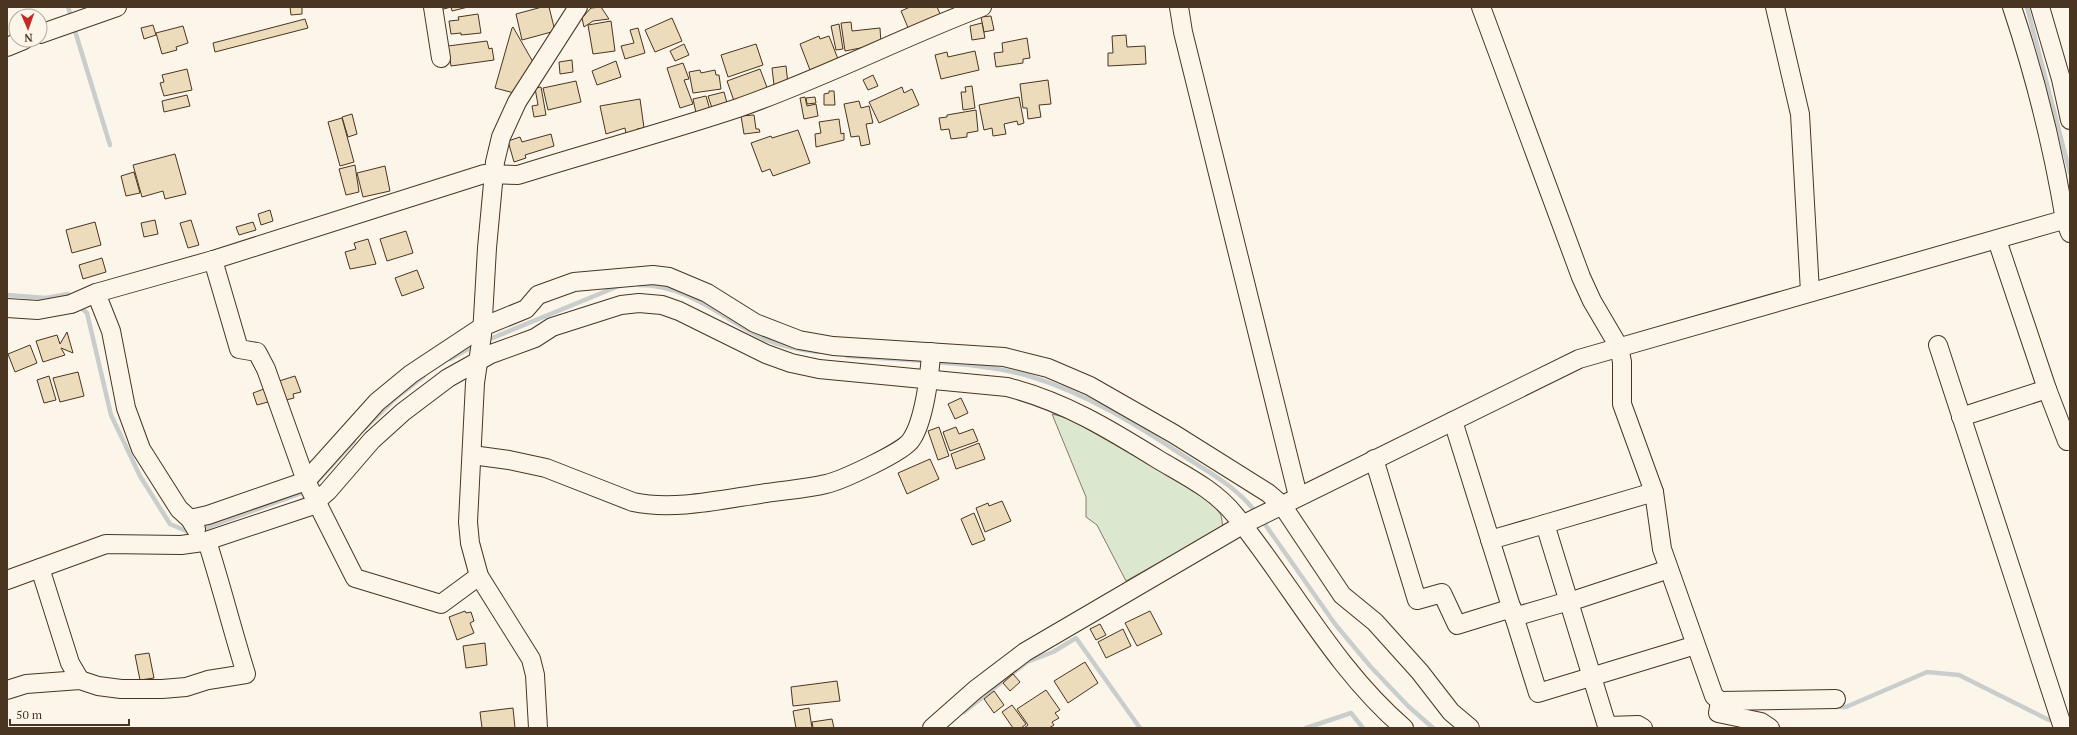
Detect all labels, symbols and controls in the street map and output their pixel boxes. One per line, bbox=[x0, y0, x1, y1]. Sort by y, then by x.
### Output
north arrow bbox=[8, 8, 48, 48]
text: N bbox=[23, 31, 33, 45]
scale bar bbox=[10, 701, 129, 727]
text: 50 m bbox=[16, 707, 43, 722]

